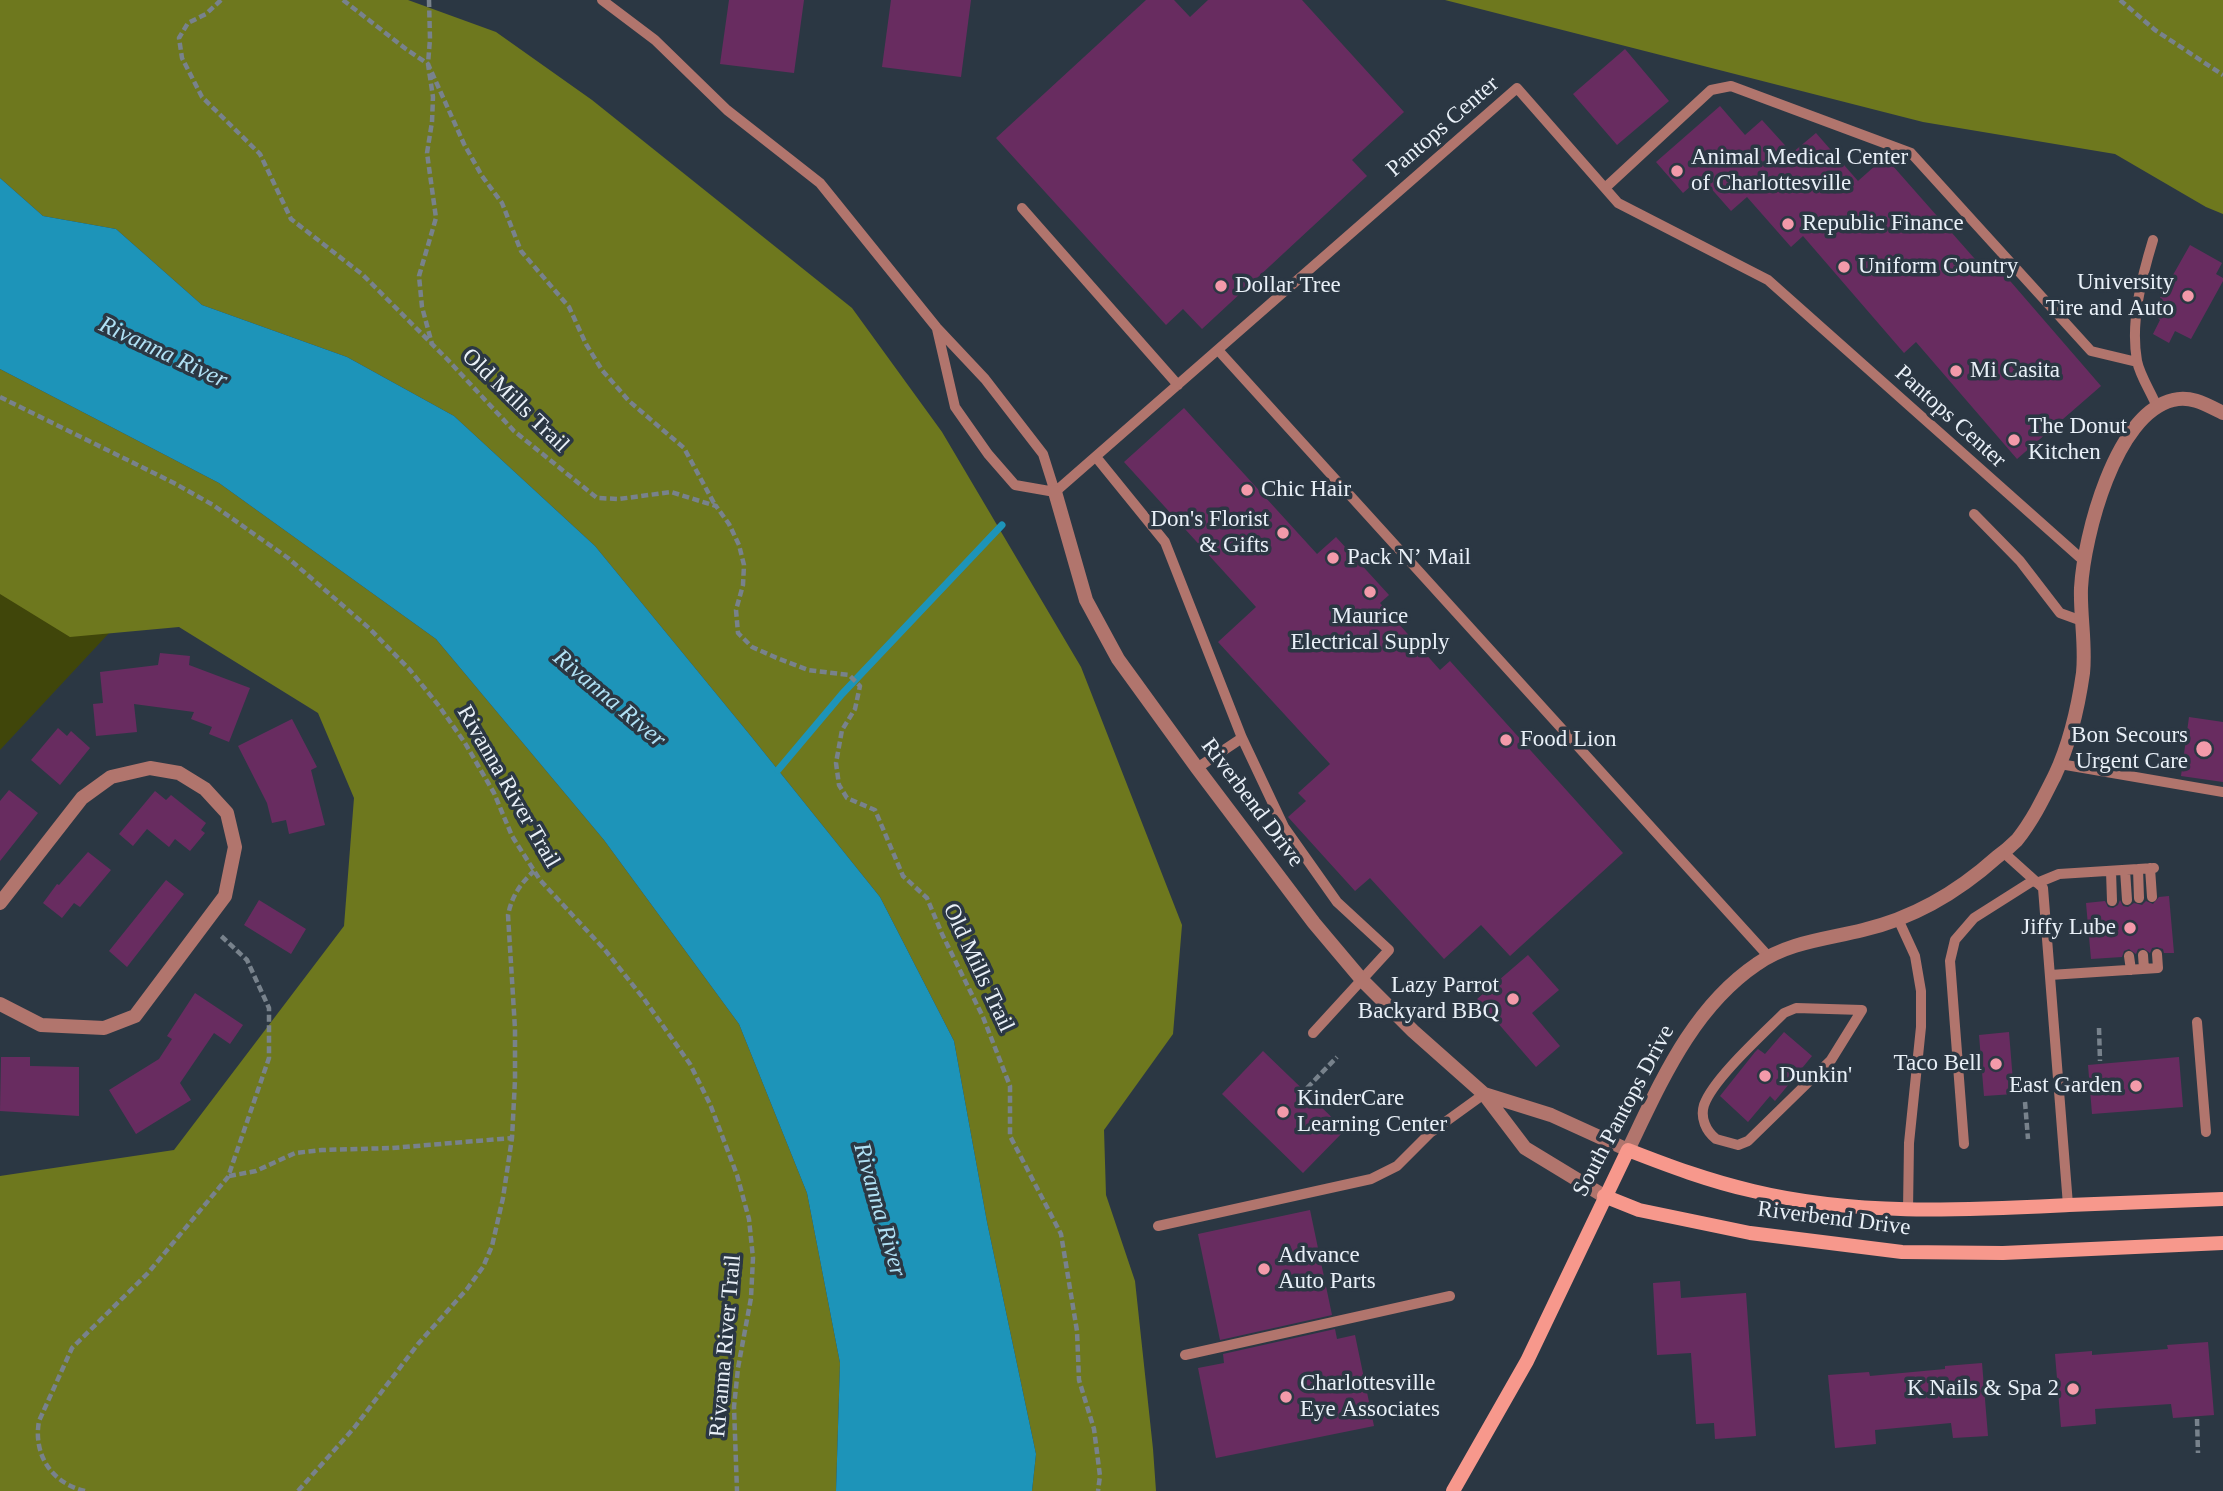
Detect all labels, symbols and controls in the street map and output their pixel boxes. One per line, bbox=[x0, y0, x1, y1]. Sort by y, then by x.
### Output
street label: Pantops Center bbox=[1381, 71, 1505, 183]
place label: Animal Medical Center of Charlottesville bbox=[1691, 144, 1908, 198]
marker: Animal Medical Center of Charlottesville bbox=[1669, 163, 1685, 179]
place label: Republic Finance bbox=[1802, 210, 1964, 238]
marker: Republic Finance bbox=[1780, 216, 1796, 232]
place label: Uniform Country bbox=[1858, 253, 2018, 281]
marker: Uniform Country bbox=[1836, 259, 1852, 275]
place label: University Tire and Auto bbox=[2046, 269, 2174, 323]
place label: Dollar Tree bbox=[1235, 272, 1341, 300]
marker: Dollar Tree bbox=[1213, 278, 1229, 294]
marker: University Tire and Auto bbox=[2180, 288, 2196, 304]
water label: Rivanna River bbox=[94, 311, 232, 395]
street label: Old Mills Trail bbox=[456, 343, 574, 459]
place label: Mi Casita bbox=[1970, 357, 2060, 385]
street label: Pantops Center bbox=[1889, 360, 2011, 474]
marker: Mi Casita bbox=[1948, 363, 1964, 379]
place label: The Donut Kitchen bbox=[2028, 413, 2127, 467]
marker: The Donut Kitchen bbox=[2006, 432, 2022, 448]
place label: Chic Hair bbox=[1261, 476, 1351, 504]
marker: Chic Hair bbox=[1239, 482, 1255, 498]
place label: Don's Florist & Gifts bbox=[1150, 506, 1269, 560]
marker: Don's Florist & Gifts bbox=[1275, 525, 1291, 541]
place label: Pack N’ Mail bbox=[1347, 544, 1471, 572]
marker: Pack N’ Mail bbox=[1325, 550, 1341, 566]
marker: Maurice Electrical Supply bbox=[1362, 584, 1378, 600]
place label: Maurice Electrical Supply bbox=[1290, 603, 1450, 657]
water label: Rivanna River bbox=[547, 644, 671, 754]
street label: Rivanna River Trail bbox=[450, 701, 566, 873]
place label: Bon Secours Urgent Care bbox=[2071, 722, 2188, 776]
place label: Food Lion bbox=[1520, 726, 1616, 754]
marker: Food Lion bbox=[1498, 732, 1514, 748]
street label: Riverbend Drive bbox=[1195, 733, 1309, 873]
marker: Bon Secours Urgent Care bbox=[2194, 739, 2214, 759]
street label: Old Mills Trail bbox=[936, 899, 1020, 1037]
place label: Jiffy Lube bbox=[2021, 914, 2116, 942]
marker: Jiffy Lube bbox=[2122, 920, 2138, 936]
place label: Lazy Parrot Backyard BBQ bbox=[1358, 972, 1499, 1026]
marker: Lazy Parrot Backyard BBQ bbox=[1505, 991, 1521, 1007]
street label: South Pantops Drive bbox=[1567, 1020, 1681, 1202]
place label: Taco Bell bbox=[1894, 1050, 1982, 1078]
marker: Taco Bell bbox=[1988, 1056, 2004, 1072]
place label: Dunkin' bbox=[1779, 1062, 1852, 1090]
marker: Dunkin' bbox=[1757, 1068, 1773, 1084]
place label: East Garden bbox=[2009, 1072, 2122, 1100]
marker: East Garden bbox=[2128, 1078, 2144, 1094]
place label: KinderCare Learning Center bbox=[1297, 1085, 1447, 1139]
marker: KinderCare Learning Center bbox=[1275, 1104, 1291, 1120]
water label: Rivanna River bbox=[846, 1140, 912, 1280]
street label: Riverbend Drive bbox=[1756, 1196, 1912, 1242]
place label: Advance Auto Parts bbox=[1278, 1242, 1376, 1296]
street label: Rivanna River Trail bbox=[704, 1254, 748, 1438]
marker: Advance Auto Parts bbox=[1256, 1261, 1272, 1277]
place label: Charlottesville Eye Associates bbox=[1300, 1370, 1440, 1424]
place label: K Nails & Spa 2 bbox=[1907, 1375, 2059, 1403]
marker: K Nails & Spa 2 bbox=[2065, 1381, 2081, 1397]
marker: Charlottesville Eye Associates bbox=[1278, 1389, 1294, 1405]

